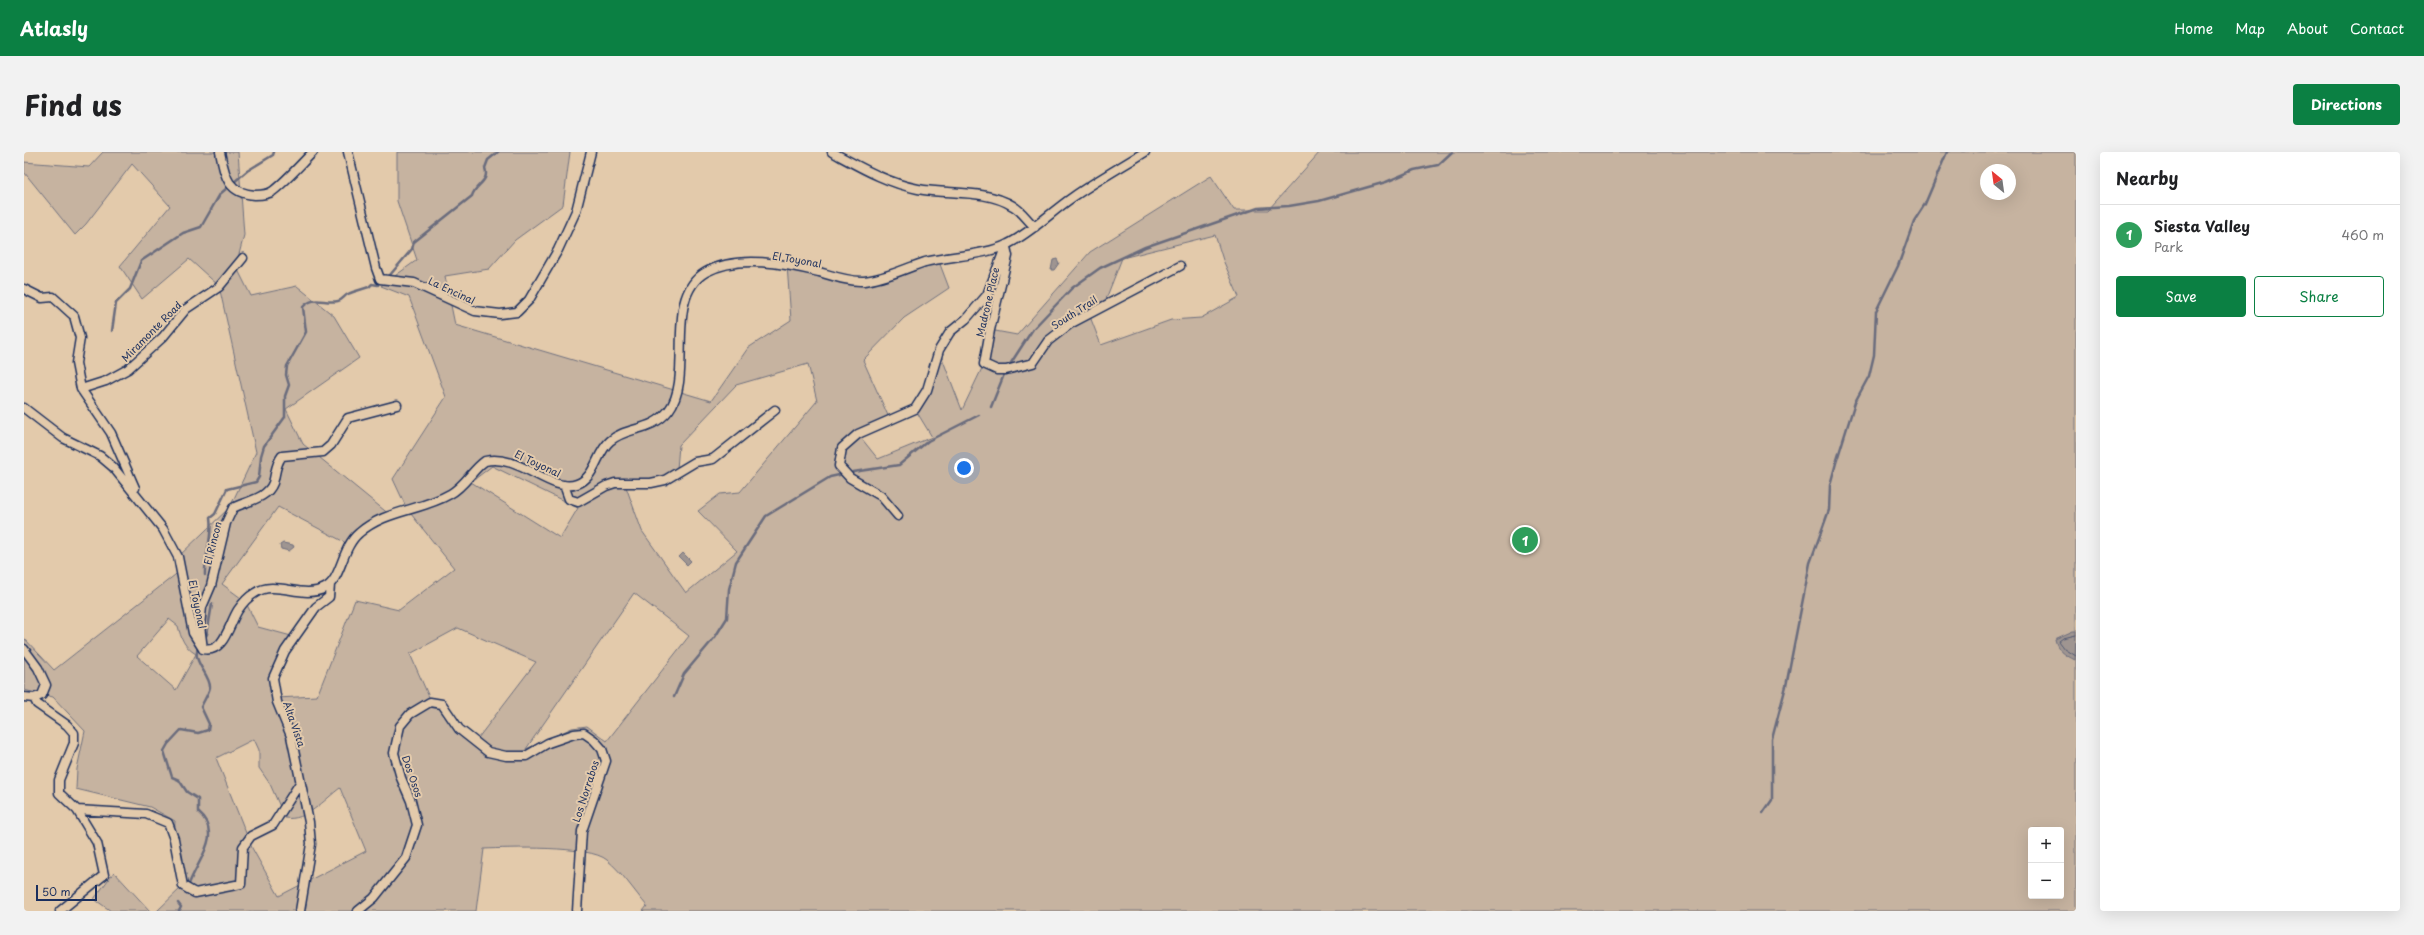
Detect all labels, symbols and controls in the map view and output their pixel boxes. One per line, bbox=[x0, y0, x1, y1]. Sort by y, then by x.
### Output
text: Atlasly bbox=[20, 14, 88, 42]
text: Home bbox=[2174, 18, 2213, 39]
text: Map bbox=[2235, 18, 2265, 39]
text: About bbox=[2287, 18, 2328, 39]
text: Contact bbox=[2350, 18, 2404, 39]
text: Find us bbox=[24, 83, 122, 126]
button: Directions bbox=[2293, 84, 2400, 125]
north arrow bbox=[1980, 164, 2016, 200]
text: Nearby bbox=[2116, 165, 2178, 191]
text: Siesta Valley bbox=[2154, 214, 2250, 237]
text: 1 bbox=[2126, 225, 2132, 244]
text: 460 m bbox=[2341, 225, 2384, 244]
text: Park bbox=[2154, 237, 2183, 256]
street label: El Toyonal bbox=[771, 247, 823, 272]
street label: Madrone Place bbox=[972, 266, 1002, 338]
street label: La Encinal bbox=[426, 273, 478, 307]
button: Save bbox=[2116, 276, 2246, 317]
button: Share bbox=[2254, 276, 2384, 317]
street label: South Trail bbox=[1048, 291, 1100, 332]
street label: Miramonte Road bbox=[117, 297, 185, 365]
street label: El Toyonal bbox=[512, 446, 564, 481]
your location bbox=[954, 458, 974, 478]
street label: El Rincon bbox=[199, 520, 225, 566]
pin: 1 bbox=[1512, 525, 1538, 555]
street label: El Toyonal bbox=[185, 578, 211, 630]
street label: Alta Vista bbox=[280, 699, 310, 750]
street label: Dos Osos bbox=[399, 753, 427, 799]
street label: Los Norrabos bbox=[568, 758, 602, 824]
map controls bbox=[2028, 827, 2064, 899]
button: + bbox=[2028, 827, 2064, 863]
button: − bbox=[2028, 863, 2064, 899]
scale bar bbox=[36, 883, 97, 902]
text: 50 m bbox=[42, 883, 71, 900]

